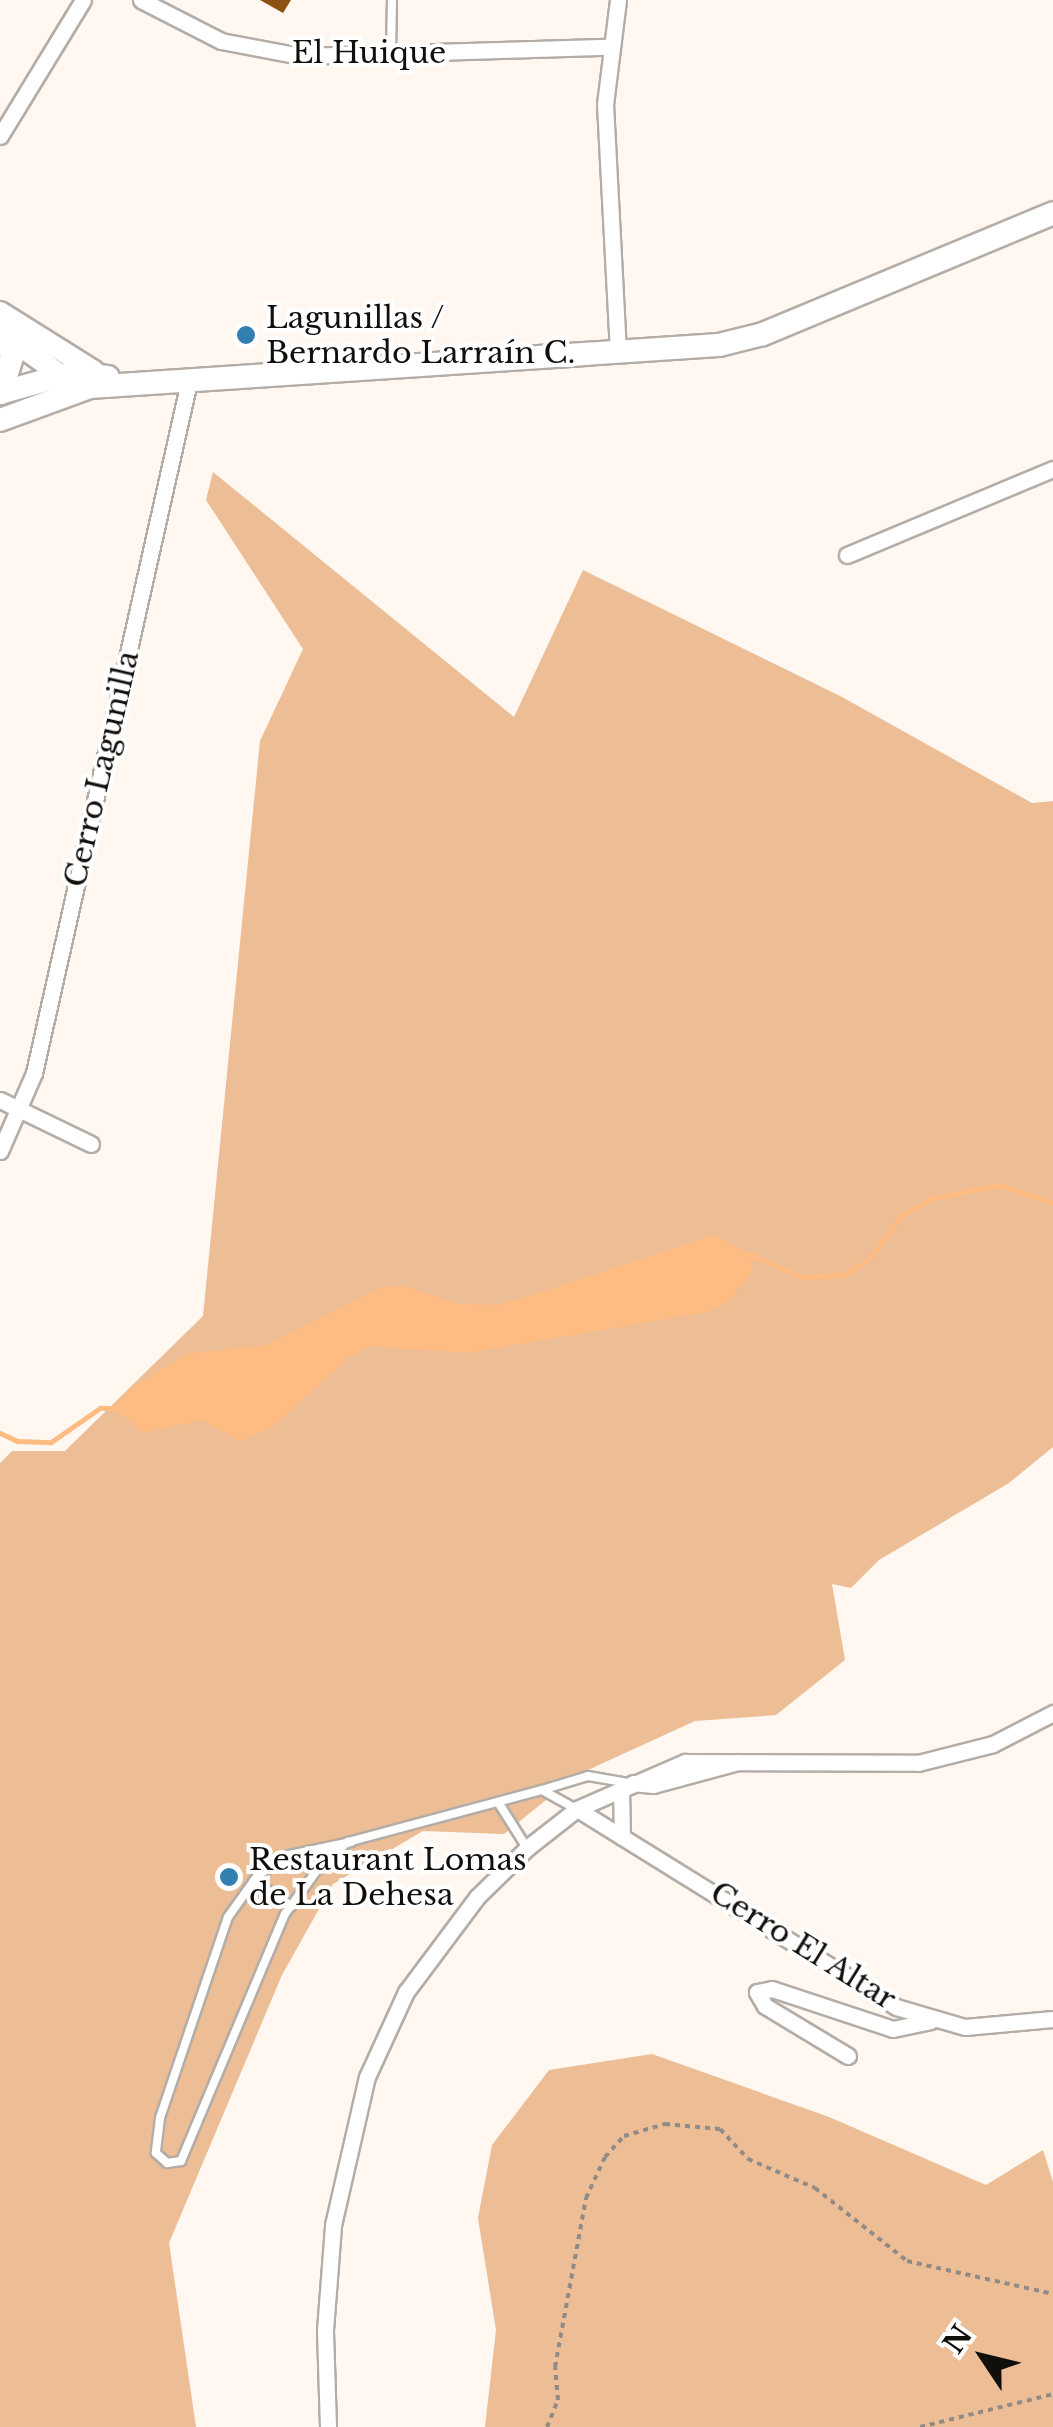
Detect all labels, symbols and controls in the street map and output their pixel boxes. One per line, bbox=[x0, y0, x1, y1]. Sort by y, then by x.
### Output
street label: El Huique bbox=[292, 35, 446, 71]
place label: Lagunillas / Bernardo Larraín C. bbox=[266, 300, 575, 370]
marker: Lagunillas / Bernardo Larraín C. bbox=[235, 324, 257, 346]
street label: Cerro Lagunilla bbox=[57, 647, 147, 891]
place label: Restaurant Lomas de La Dehesa bbox=[249, 1842, 527, 1912]
marker: Restaurant Lomas de La Dehesa bbox=[218, 1866, 240, 1888]
street label: Cerro El Altar bbox=[703, 1874, 903, 2018]
north arrow bbox=[933, 2307, 1033, 2407]
text: N bbox=[936, 2319, 980, 2360]

